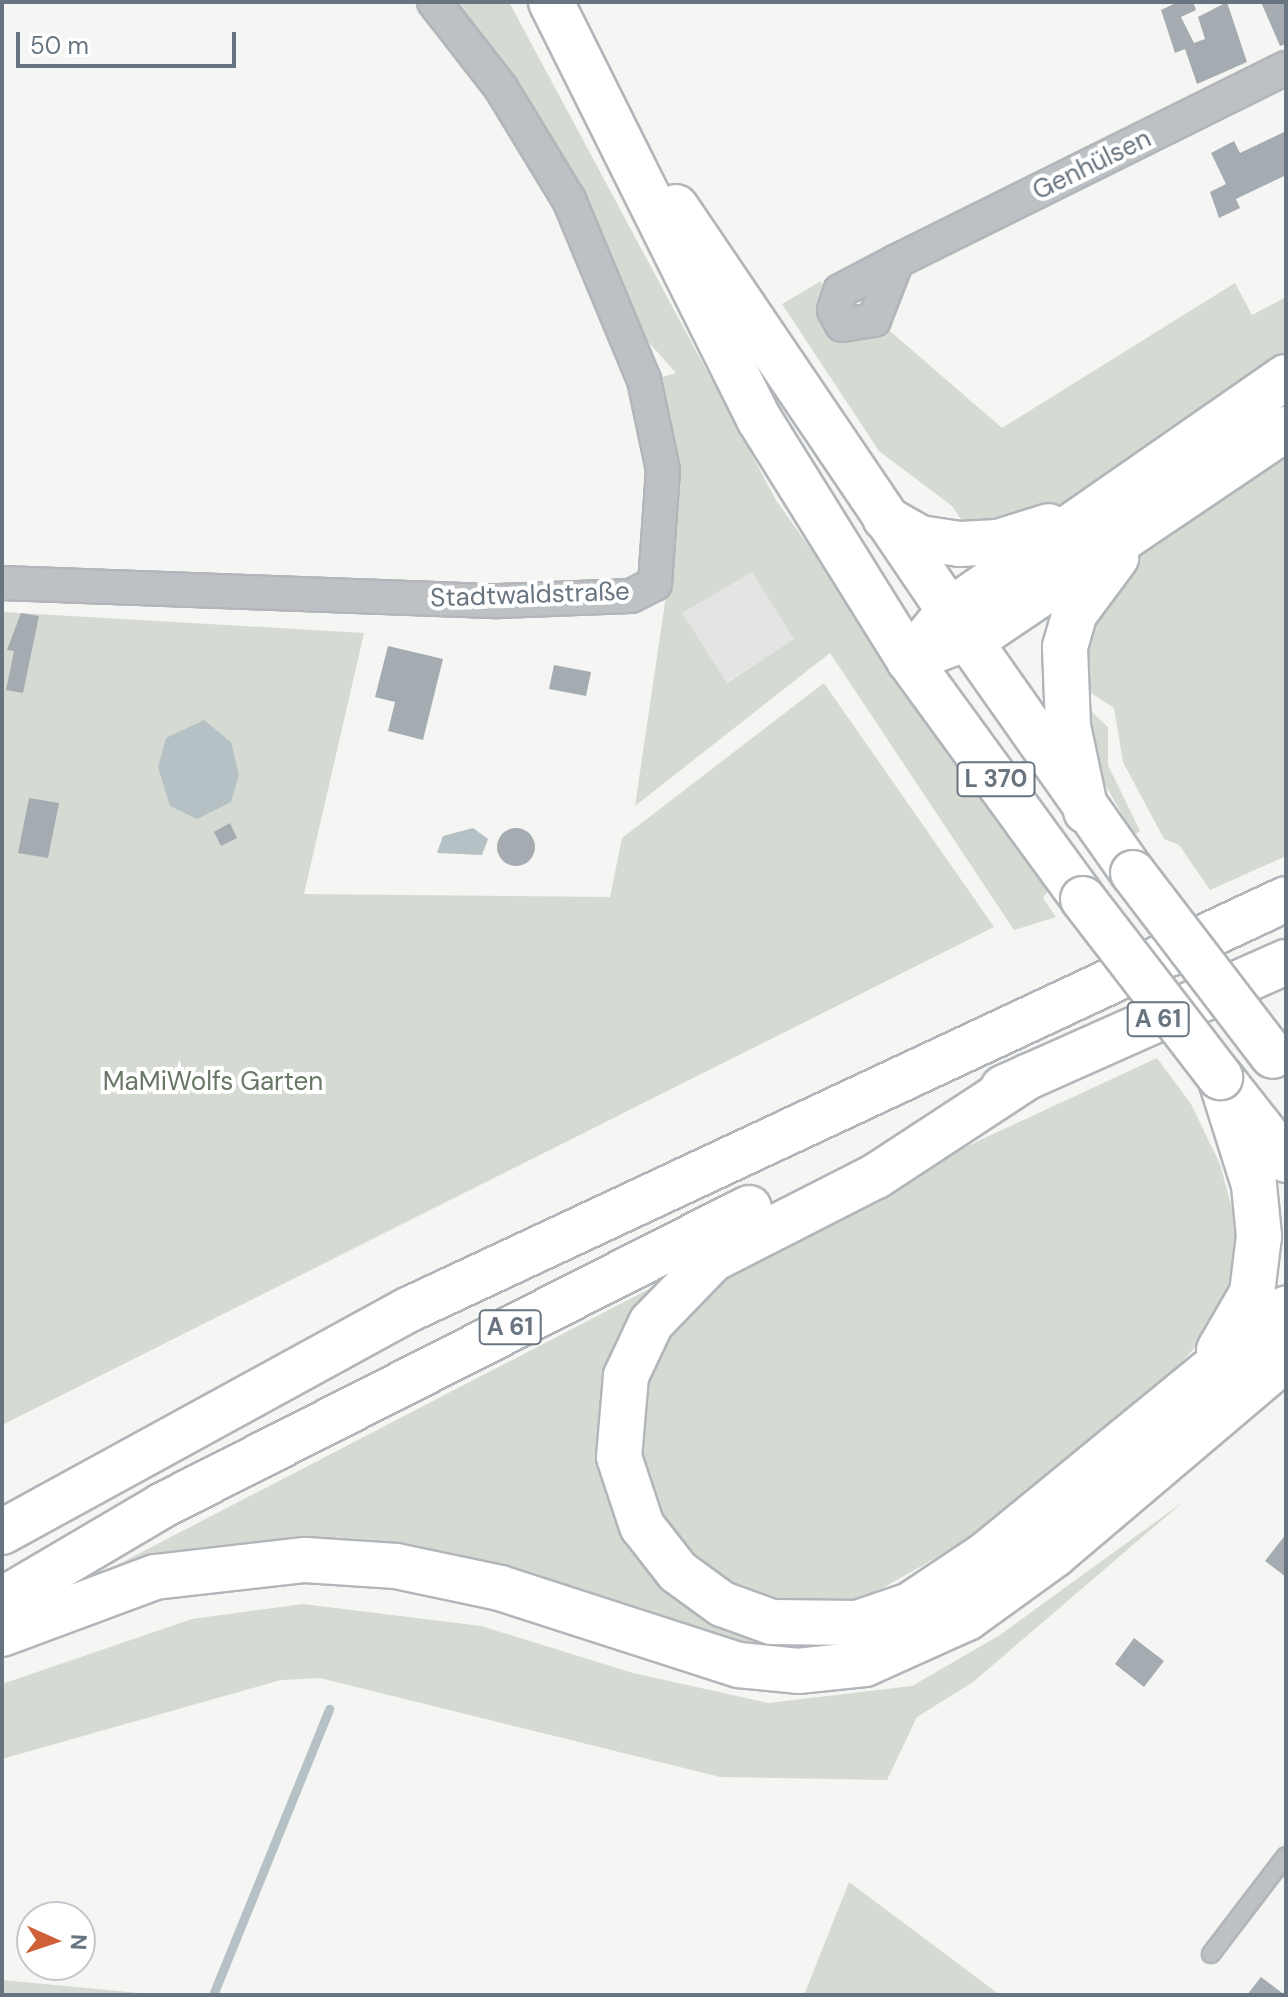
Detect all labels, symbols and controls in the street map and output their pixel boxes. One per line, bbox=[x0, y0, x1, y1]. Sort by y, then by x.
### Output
scale bar bbox=[20, 16, 240, 66]
text: 50 m bbox=[30, 30, 89, 61]
street label: Genhülsen bbox=[1028, 123, 1156, 207]
street label: Stadtwaldstraße bbox=[430, 576, 630, 614]
road number: L 370 bbox=[956, 759, 1036, 799]
road number: A 61 bbox=[1126, 999, 1190, 1039]
park label: MaMiWolfs Garten bbox=[103, 1066, 323, 1098]
road number: A 61 bbox=[478, 1307, 542, 1347]
north arrow bbox=[16, 1901, 96, 1981]
text: N bbox=[64, 1933, 93, 1951]

